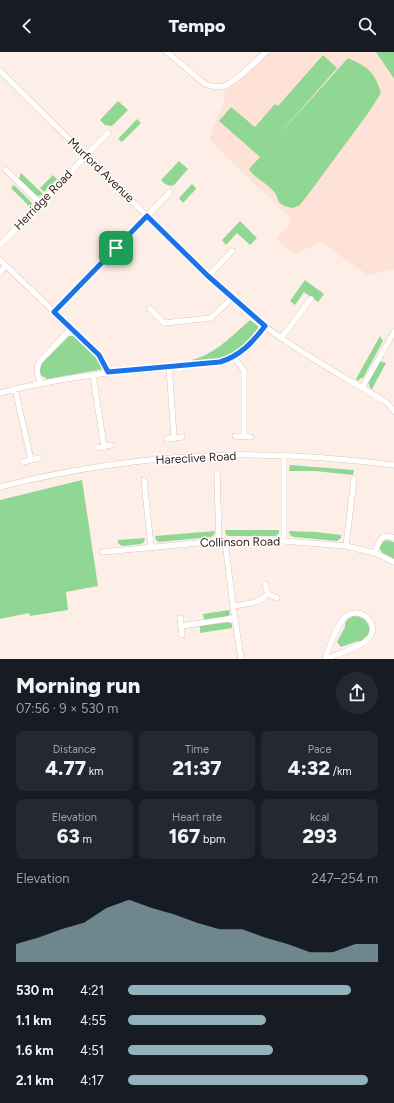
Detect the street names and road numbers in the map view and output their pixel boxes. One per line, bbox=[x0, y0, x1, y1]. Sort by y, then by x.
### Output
street label: Murford Avenue bbox=[65, 135, 137, 206]
street label: Herridge Road bbox=[11, 167, 75, 233]
street label: Hareclive Road bbox=[155, 449, 237, 467]
street label: Collinson Road bbox=[200, 534, 280, 550]

